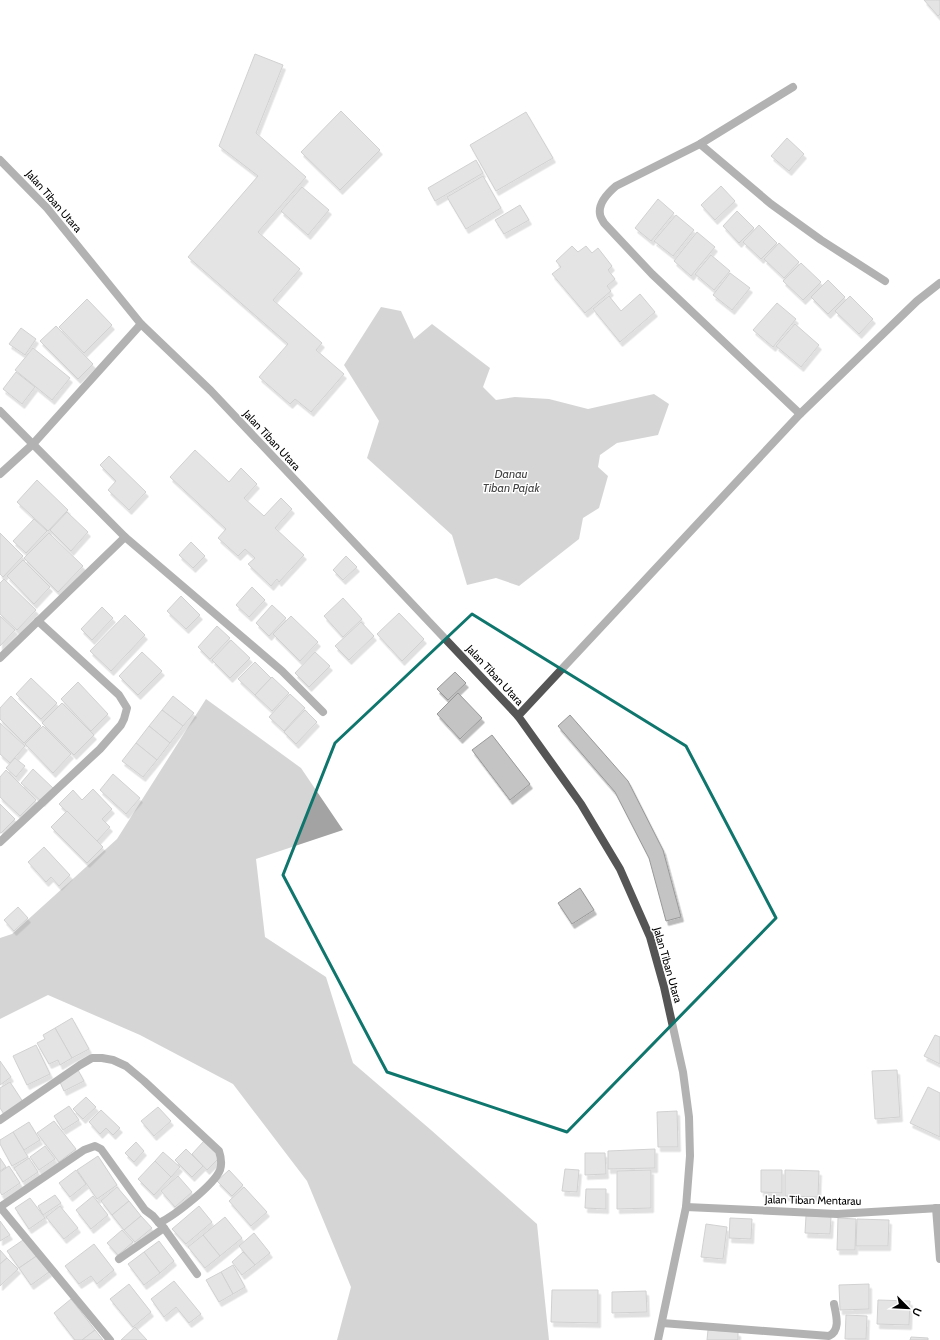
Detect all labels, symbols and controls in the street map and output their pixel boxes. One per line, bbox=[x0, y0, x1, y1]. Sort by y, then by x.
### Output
street label: Jalan Tiban Utara bbox=[22, 166, 85, 236]
street label: Jalan Tiban Utara bbox=[240, 406, 304, 474]
water label: Danau Tiban Pajak bbox=[482, 466, 540, 495]
street label: Jalan Tiban Utara bbox=[463, 641, 527, 709]
street label: Jalan Tiban Utara bbox=[650, 925, 686, 1005]
street label: Jalan Tiban Mentarau bbox=[764, 1192, 862, 1208]
north arrow bbox=[888, 1288, 928, 1328]
text: U bbox=[909, 1306, 925, 1319]

